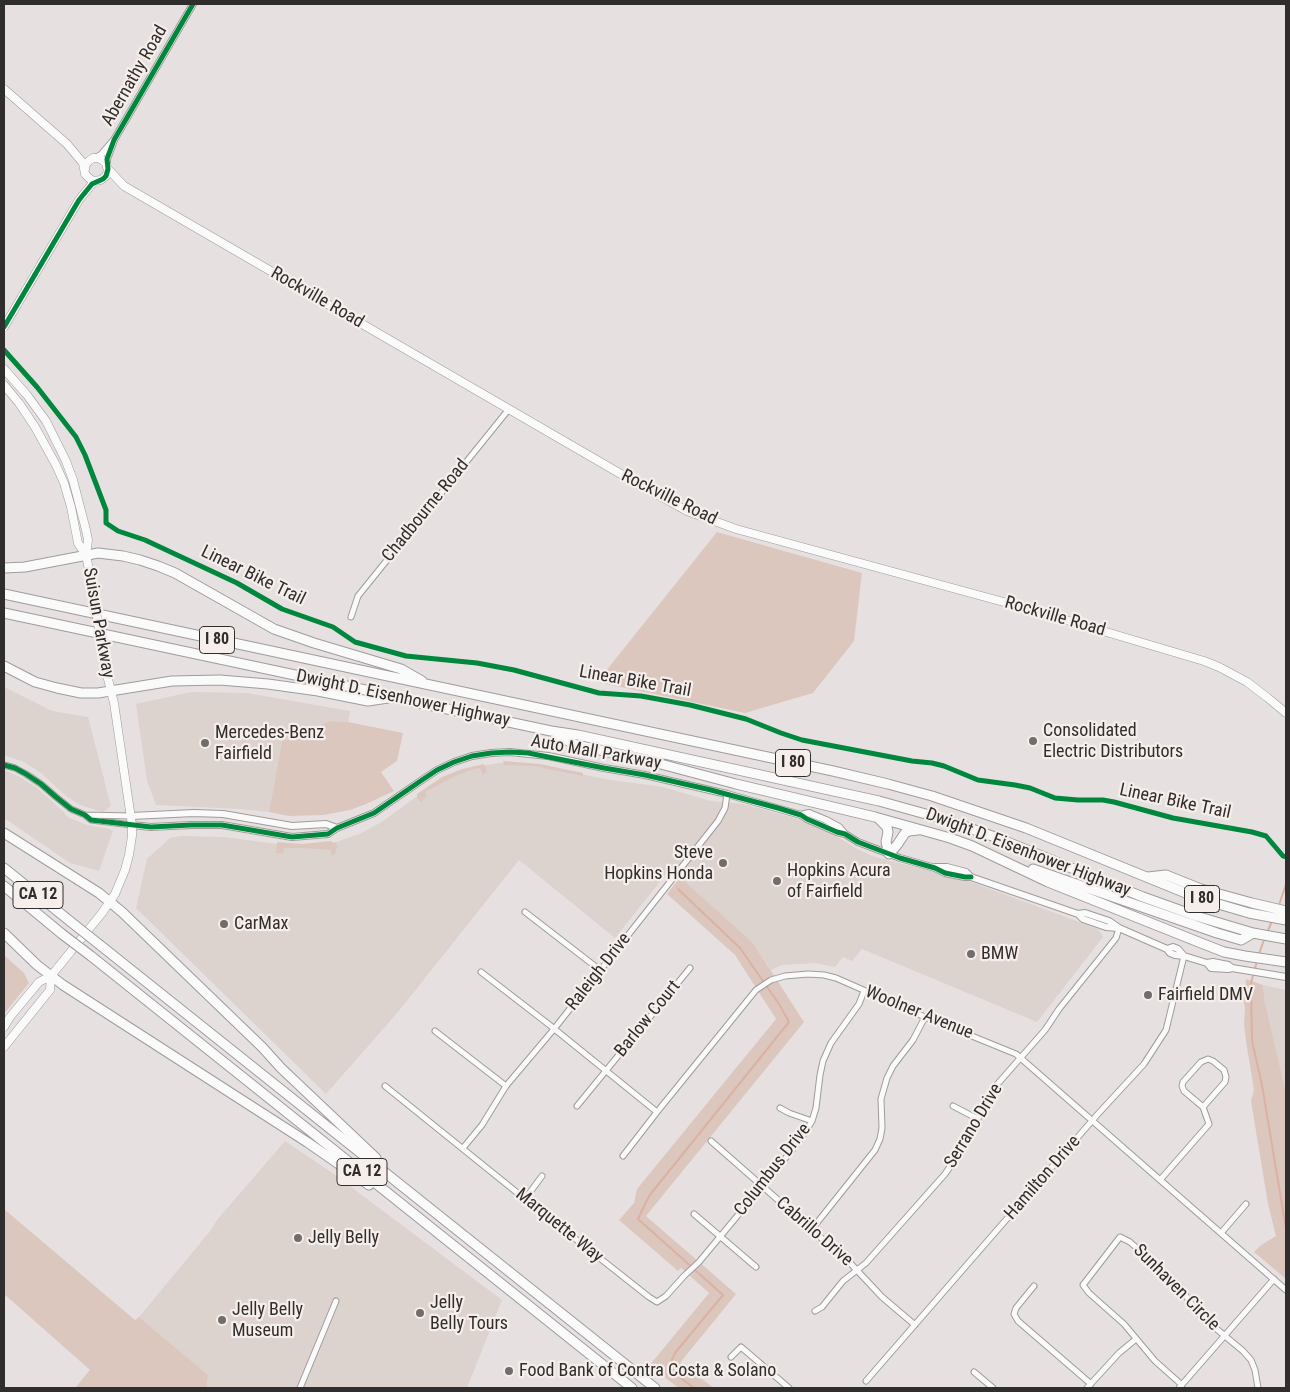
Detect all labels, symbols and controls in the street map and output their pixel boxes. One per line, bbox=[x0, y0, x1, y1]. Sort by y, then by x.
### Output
street label: Abernathy Road bbox=[98, 22, 172, 130]
street label: Rockville Road bbox=[267, 263, 367, 333]
street label: Chadbourne Road bbox=[378, 455, 474, 567]
street label: Rockville Road bbox=[618, 466, 720, 530]
street label: Linear Bike Trail bbox=[197, 541, 309, 611]
street label: Suisun Parkway bbox=[78, 566, 118, 680]
street label: Rockville Road bbox=[1002, 592, 1108, 642]
road number: I 80 bbox=[200, 626, 234, 654]
street label: Linear Bike Trail bbox=[577, 662, 693, 702]
street label: Dwight D. Eisenhower Highway bbox=[294, 666, 512, 732]
place label: Consolidated Electric Distributors bbox=[1043, 720, 1183, 762]
place label: Mercedes-Benz Fairfield bbox=[215, 722, 324, 764]
street label: Auto Mall Parkway bbox=[529, 731, 663, 775]
marker: Consolidated Electric Distributors bbox=[1027, 735, 1039, 747]
marker: Mercedes-Benz Fairfield bbox=[199, 737, 211, 749]
road number: I 80 bbox=[776, 750, 810, 776]
street label: Linear Bike Trail bbox=[1117, 780, 1233, 824]
street label: Dwight D. Eisenhower Highway bbox=[922, 804, 1134, 902]
place label: Steve Hopkins Honda bbox=[604, 842, 713, 884]
marker: Steve Hopkins Honda bbox=[717, 857, 729, 869]
place label: Hopkins Acura of Fairfield bbox=[787, 860, 891, 902]
marker: Hopkins Acura of Fairfield bbox=[771, 875, 783, 887]
road number: CA 12 bbox=[13, 882, 63, 908]
road number: I 80 bbox=[1184, 886, 1220, 912]
place label: CarMax bbox=[234, 913, 288, 935]
marker: CarMax bbox=[218, 918, 230, 930]
street label: Raleigh Drive bbox=[562, 929, 636, 1015]
place label: BMW bbox=[981, 943, 1018, 965]
marker: BMW bbox=[965, 948, 977, 960]
street label: Barlow Court bbox=[611, 976, 685, 1062]
street label: Woolner Avenue bbox=[862, 982, 976, 1044]
place label: Fairfield DMV bbox=[1158, 984, 1253, 1006]
marker: Fairfield DMV bbox=[1142, 989, 1154, 1001]
street label: Serrano Drive bbox=[940, 1080, 1008, 1172]
street label: Columbus Drive bbox=[730, 1119, 816, 1221]
street label: Hamilton Drive bbox=[1001, 1131, 1085, 1225]
road number: CA 12 bbox=[337, 1158, 387, 1186]
street label: Marquette Way bbox=[511, 1184, 607, 1268]
street label: Cabrillo Drive bbox=[771, 1193, 857, 1271]
place label: Jelly Belly bbox=[308, 1227, 379, 1249]
marker: Jelly Belly bbox=[292, 1232, 304, 1244]
street label: Sunhaven Circle bbox=[1128, 1240, 1224, 1336]
place label: Jelly Belly Tours bbox=[430, 1292, 508, 1335]
place label: Jelly Belly Museum bbox=[232, 1299, 303, 1342]
marker: Jelly Belly Tours bbox=[414, 1307, 426, 1319]
marker: Jelly Belly Museum bbox=[216, 1314, 228, 1326]
place label: Food Bank of Contra Costa & Solano bbox=[519, 1360, 776, 1382]
marker: Food Bank of Contra Costa & Solano bbox=[503, 1365, 515, 1377]

